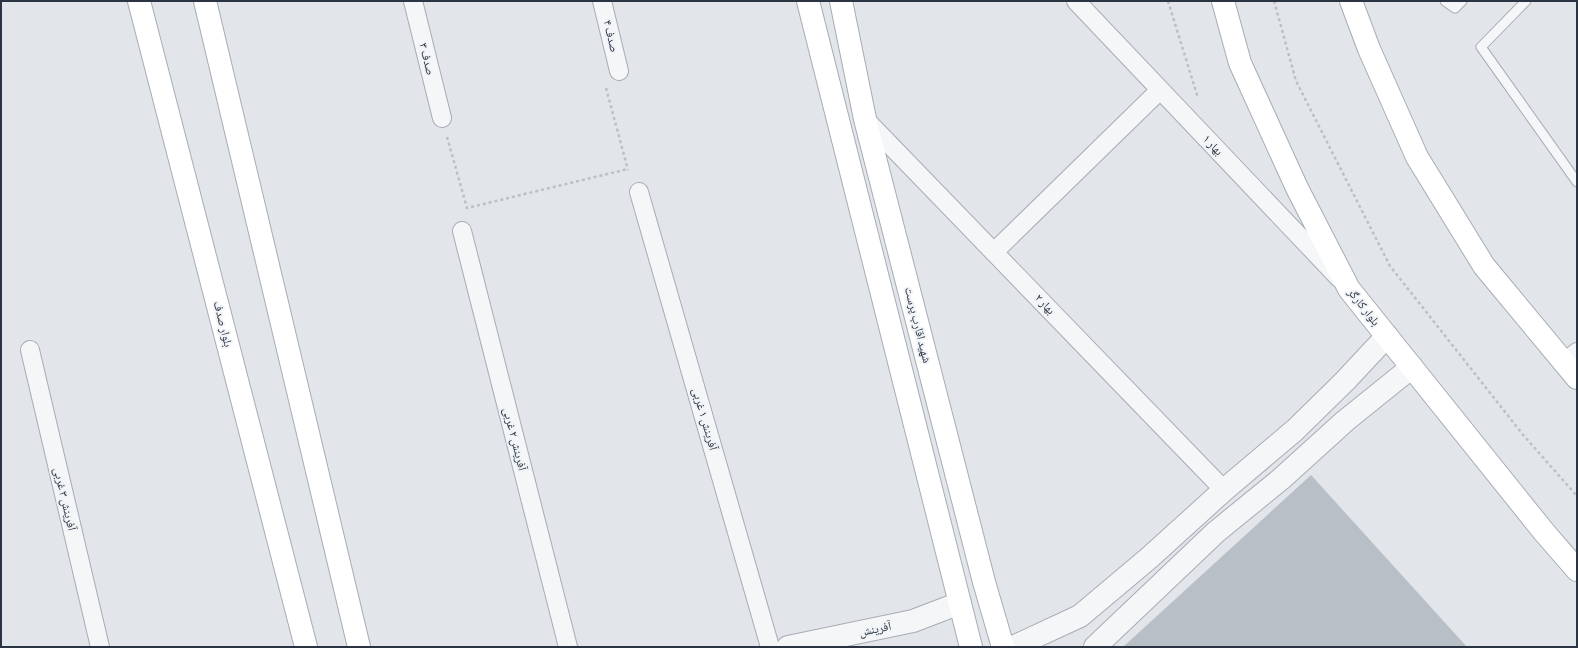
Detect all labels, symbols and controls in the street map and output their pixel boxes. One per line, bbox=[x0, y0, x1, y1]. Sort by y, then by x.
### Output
street label: صدف ۴ bbox=[601, 19, 621, 53]
street label: صدف ۳ bbox=[417, 42, 437, 76]
street label: بهار ۱ bbox=[1200, 133, 1225, 158]
street label: بلوار کارگر bbox=[1344, 285, 1382, 329]
street label: شهید اقارب پرست bbox=[901, 286, 933, 365]
street label: بهار ۲ bbox=[1032, 292, 1057, 317]
street label: بلوار صدف bbox=[210, 300, 234, 348]
street label: آفرینش ۱ غربی bbox=[689, 386, 721, 453]
street label: آفرینش ۲ غربی bbox=[500, 406, 530, 473]
street label: آفرینش ۳ غربی bbox=[51, 466, 79, 533]
street label: آفرینش bbox=[858, 619, 893, 639]

